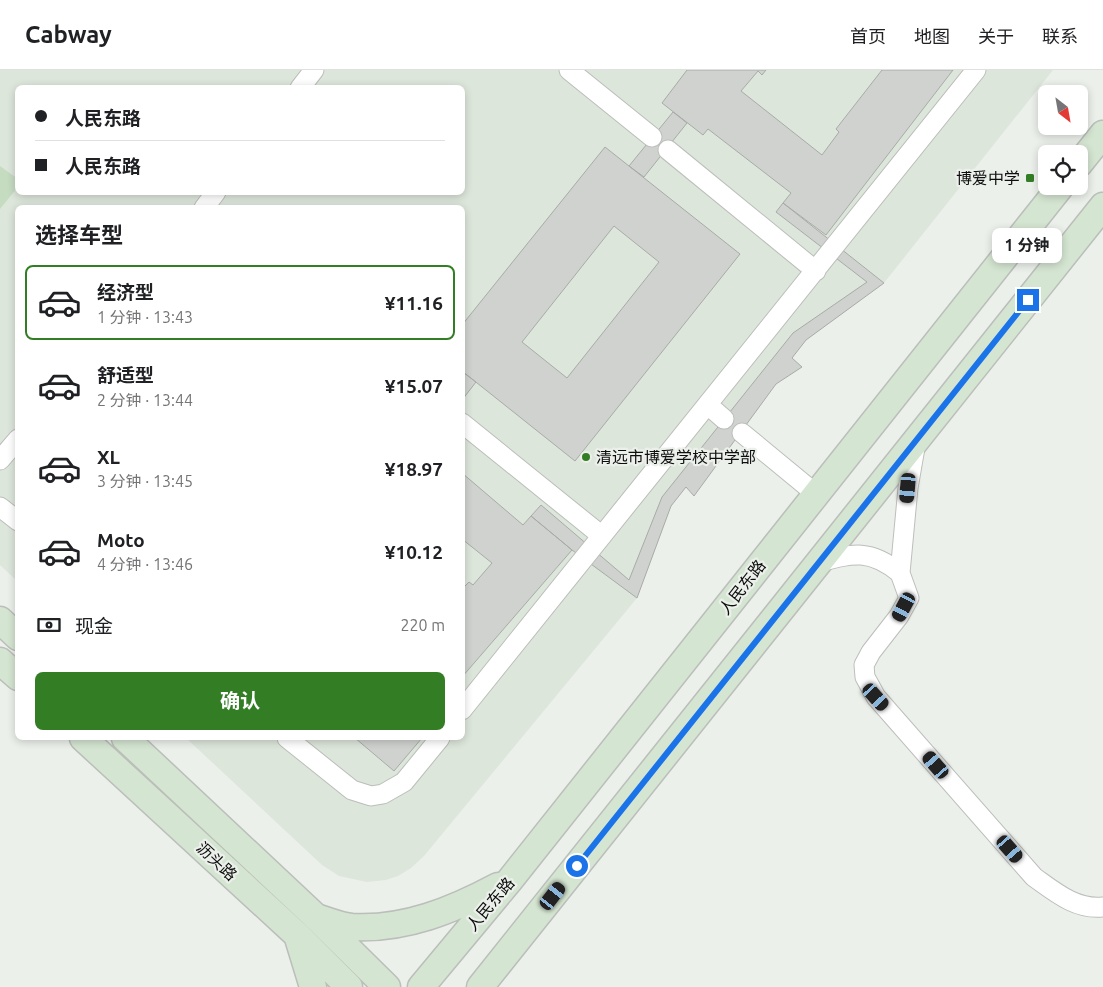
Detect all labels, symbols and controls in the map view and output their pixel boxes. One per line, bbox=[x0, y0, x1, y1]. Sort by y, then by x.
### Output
text: Cabway bbox=[25, 21, 112, 48]
text: 首页 bbox=[850, 26, 886, 46]
text: 地图 bbox=[914, 26, 950, 46]
text: 关于 bbox=[978, 26, 1014, 46]
text: 联系 bbox=[1042, 26, 1078, 46]
north arrow bbox=[1038, 85, 1088, 135]
map controls bbox=[1038, 85, 1088, 195]
text: 人民东路 bbox=[65, 107, 141, 129]
button: locate bbox=[1038, 145, 1088, 195]
text: 人民东路 bbox=[65, 155, 141, 177]
place label: 博爱中学 bbox=[956, 169, 1020, 187]
marker: 博爱中学 bbox=[1024, 172, 1036, 184]
text: 选择车型 bbox=[35, 222, 123, 247]
callout: 1 分钟 bbox=[993, 228, 1063, 262]
text: 1 分钟 bbox=[1005, 236, 1049, 254]
icon: car bbox=[37, 280, 82, 325]
text: 经济型 bbox=[97, 281, 154, 303]
route end bbox=[1017, 289, 1039, 311]
text: ¥11.16 bbox=[385, 292, 443, 314]
text: 1 分钟 · 13:43 bbox=[97, 308, 193, 326]
icon: car bbox=[37, 363, 82, 408]
text: 舒适型 bbox=[97, 364, 154, 386]
text: ¥15.07 bbox=[385, 375, 443, 397]
text: 2 分钟 · 13:44 bbox=[97, 391, 193, 409]
icon: car bbox=[37, 446, 82, 491]
text: XL bbox=[97, 446, 120, 468]
place label: 清远市博爱学校中学部 bbox=[596, 448, 756, 466]
marker: 清远市博爱学校中学部 bbox=[580, 451, 592, 463]
text: ¥18.97 bbox=[385, 458, 443, 480]
text: 3 分钟 · 13:45 bbox=[97, 472, 193, 490]
car bbox=[899, 472, 916, 504]
icon: car bbox=[37, 529, 82, 574]
text: Moto bbox=[97, 529, 145, 551]
text: ¥10.12 bbox=[385, 541, 443, 563]
text: 4 分钟 · 13:46 bbox=[97, 555, 193, 573]
street label: 人民东路 bbox=[715, 556, 769, 618]
car bbox=[890, 590, 917, 624]
icon: cash bbox=[35, 611, 63, 639]
text: 现金 bbox=[75, 615, 113, 637]
text: 220 m bbox=[400, 616, 445, 634]
button: 确认 bbox=[35, 672, 445, 730]
car bbox=[860, 681, 891, 713]
car bbox=[920, 749, 951, 781]
car bbox=[994, 833, 1025, 865]
street label: 沥头路 bbox=[193, 838, 241, 884]
route start bbox=[566, 855, 588, 877]
street label: 人民东路 bbox=[463, 874, 517, 934]
car bbox=[537, 880, 568, 912]

